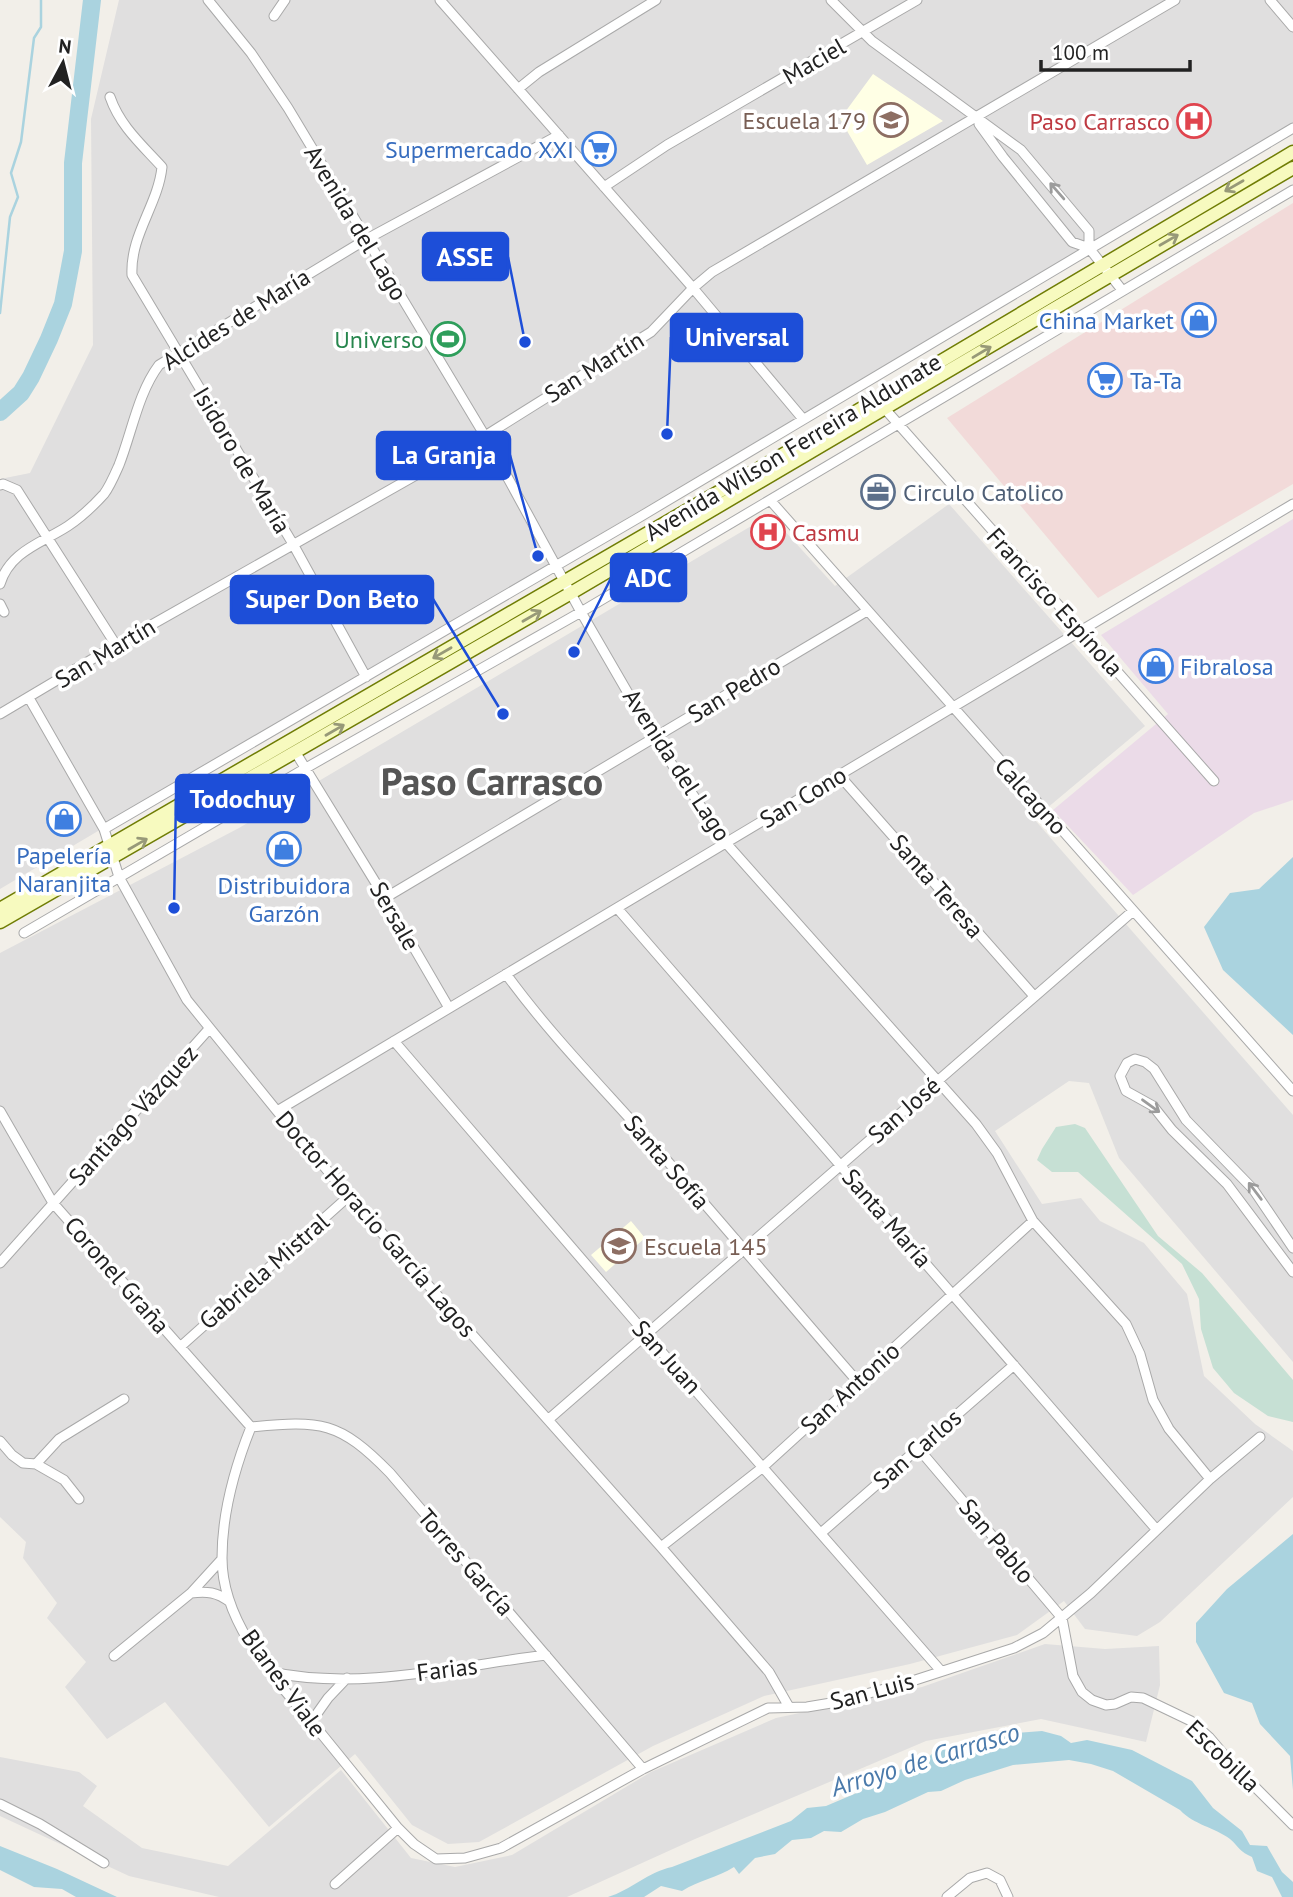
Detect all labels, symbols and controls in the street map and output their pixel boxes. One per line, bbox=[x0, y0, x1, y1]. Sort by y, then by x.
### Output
north arrow bbox=[28, 28, 98, 98]
scale bar bbox=[1041, 28, 1190, 72]
street label: Maciel bbox=[777, 31, 851, 91]
text: N bbox=[57, 33, 73, 59]
text: 100 m bbox=[1052, 39, 1109, 66]
school or university icon: Escuela 179 bbox=[872, 101, 910, 139]
hospital icon: Paso Carrasco bbox=[1175, 102, 1213, 140]
place label: Escuela 179 bbox=[743, 105, 866, 136]
place label: Paso Carrasco bbox=[1029, 106, 1170, 137]
supermarket icon: Supermercado XXI bbox=[580, 130, 618, 168]
place label: Supermercado XXI bbox=[385, 134, 574, 165]
street label: Avenida del Lago bbox=[297, 140, 415, 306]
one-way arrow bbox=[1225, 179, 1245, 193]
one-way arrow bbox=[1049, 183, 1065, 201]
callout: ASSE bbox=[423, 233, 508, 280]
one-way arrow bbox=[1159, 233, 1179, 247]
text: ASSE bbox=[437, 240, 493, 273]
street label: Alcides de María bbox=[156, 261, 316, 377]
shop icon: China Market bbox=[1180, 301, 1218, 339]
place label: China Market bbox=[1039, 305, 1174, 336]
callout: Universal bbox=[671, 314, 802, 361]
sports icon: Universo bbox=[429, 320, 467, 358]
text: Universal bbox=[685, 320, 789, 353]
place label: Universo bbox=[334, 324, 424, 355]
street label: San Martín bbox=[538, 324, 650, 410]
one-way arrow bbox=[971, 345, 991, 359]
street label: Avenida Wilson Ferreira Aldunate bbox=[639, 346, 947, 548]
supermarket icon: Ta-Ta bbox=[1086, 361, 1124, 399]
place label: Ta-Ta bbox=[1130, 365, 1182, 396]
street label: Isidoro de María bbox=[186, 381, 298, 539]
callout: La Granja bbox=[377, 432, 510, 479]
text: La Granja bbox=[392, 438, 496, 471]
office icon: Circulo Catolico bbox=[859, 473, 897, 511]
place label: Circulo Catolico bbox=[903, 477, 1064, 508]
hospital icon: Casmu bbox=[749, 513, 787, 551]
place label: Casmu bbox=[792, 517, 860, 548]
street label: Francisco Espínola bbox=[980, 521, 1130, 683]
callout: ADC bbox=[611, 554, 686, 601]
text: ADC bbox=[624, 561, 672, 594]
callout: Super Don Beto bbox=[231, 576, 433, 623]
text: Super Don Beto bbox=[245, 582, 419, 615]
one-way arrow bbox=[521, 609, 542, 622]
street label: San Martín bbox=[49, 611, 161, 695]
one-way arrow bbox=[432, 647, 453, 660]
shop icon: Fibralosa bbox=[1137, 647, 1175, 685]
street label: San Pedro bbox=[682, 650, 786, 730]
place label: Fibralosa bbox=[1180, 651, 1274, 682]
street label: Avenida del Lago bbox=[616, 683, 738, 847]
one-way arrow bbox=[325, 723, 345, 737]
street label: Calcagno bbox=[988, 751, 1074, 841]
district label: Paso Carrasco bbox=[381, 756, 603, 805]
street label: San Cono bbox=[754, 759, 852, 835]
callout: Todochuy bbox=[176, 775, 309, 822]
text: Todochuy bbox=[189, 782, 295, 815]
shop icon: Papelería Naranjita bbox=[45, 800, 83, 838]
street label: Santa Teresa bbox=[883, 827, 991, 945]
shop icon: Distribuidora Garzón bbox=[265, 830, 303, 868]
one-way arrow bbox=[128, 837, 148, 851]
place label: Papelería Naranjita bbox=[16, 840, 112, 899]
place label: Distribuidora Garzón bbox=[217, 870, 351, 929]
street label: Sersale bbox=[363, 876, 427, 956]
street label: Santiago Vázquez bbox=[62, 1038, 204, 1192]
street label: San José bbox=[861, 1070, 947, 1150]
one-way arrow bbox=[1141, 1099, 1160, 1113]
street label: Doctor Horacio García Lagos bbox=[269, 1104, 483, 1344]
street label: Santa Sofía bbox=[617, 1108, 717, 1216]
street label: Santa María bbox=[835, 1162, 939, 1274]
one-way arrow bbox=[1247, 1183, 1262, 1201]
street label: Gabriela Mistral bbox=[193, 1206, 335, 1336]
street label: Coronel Graña bbox=[58, 1210, 176, 1340]
school or university icon: Escuela 145 bbox=[600, 1227, 638, 1265]
place label: Escuela 145 bbox=[644, 1231, 767, 1262]
street label: San Juan bbox=[626, 1314, 708, 1400]
street label: San Antonio bbox=[794, 1335, 906, 1441]
street label: San Carlos bbox=[866, 1402, 968, 1496]
street label: San Pablo bbox=[953, 1492, 1041, 1590]
street label: Torres García bbox=[411, 1502, 521, 1622]
street label: Blanes Viale bbox=[235, 1623, 333, 1743]
street label: Farias bbox=[415, 1650, 479, 1688]
street label: San Luis bbox=[827, 1665, 917, 1717]
street label: Escobilla bbox=[1179, 1713, 1267, 1799]
water label: Arroyo de Carrasco bbox=[826, 1715, 1024, 1804]

